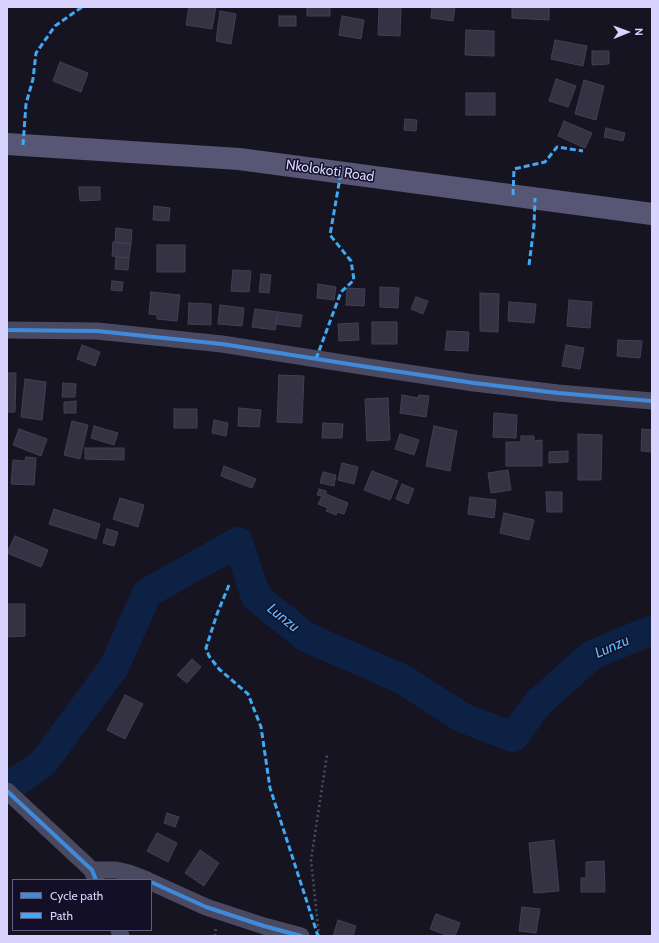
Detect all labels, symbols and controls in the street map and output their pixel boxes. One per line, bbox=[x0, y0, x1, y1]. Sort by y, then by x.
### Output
north arrow bbox=[607, 12, 647, 52]
text: N bbox=[632, 28, 646, 36]
street label: Nkolokoti Road bbox=[285, 156, 375, 186]
water label: Lunzu bbox=[263, 600, 303, 636]
water label: Lunzu bbox=[592, 631, 632, 663]
legend bbox=[12, 879, 152, 931]
text: Cycle path bbox=[50, 888, 103, 903]
text: Path bbox=[50, 908, 73, 923]

